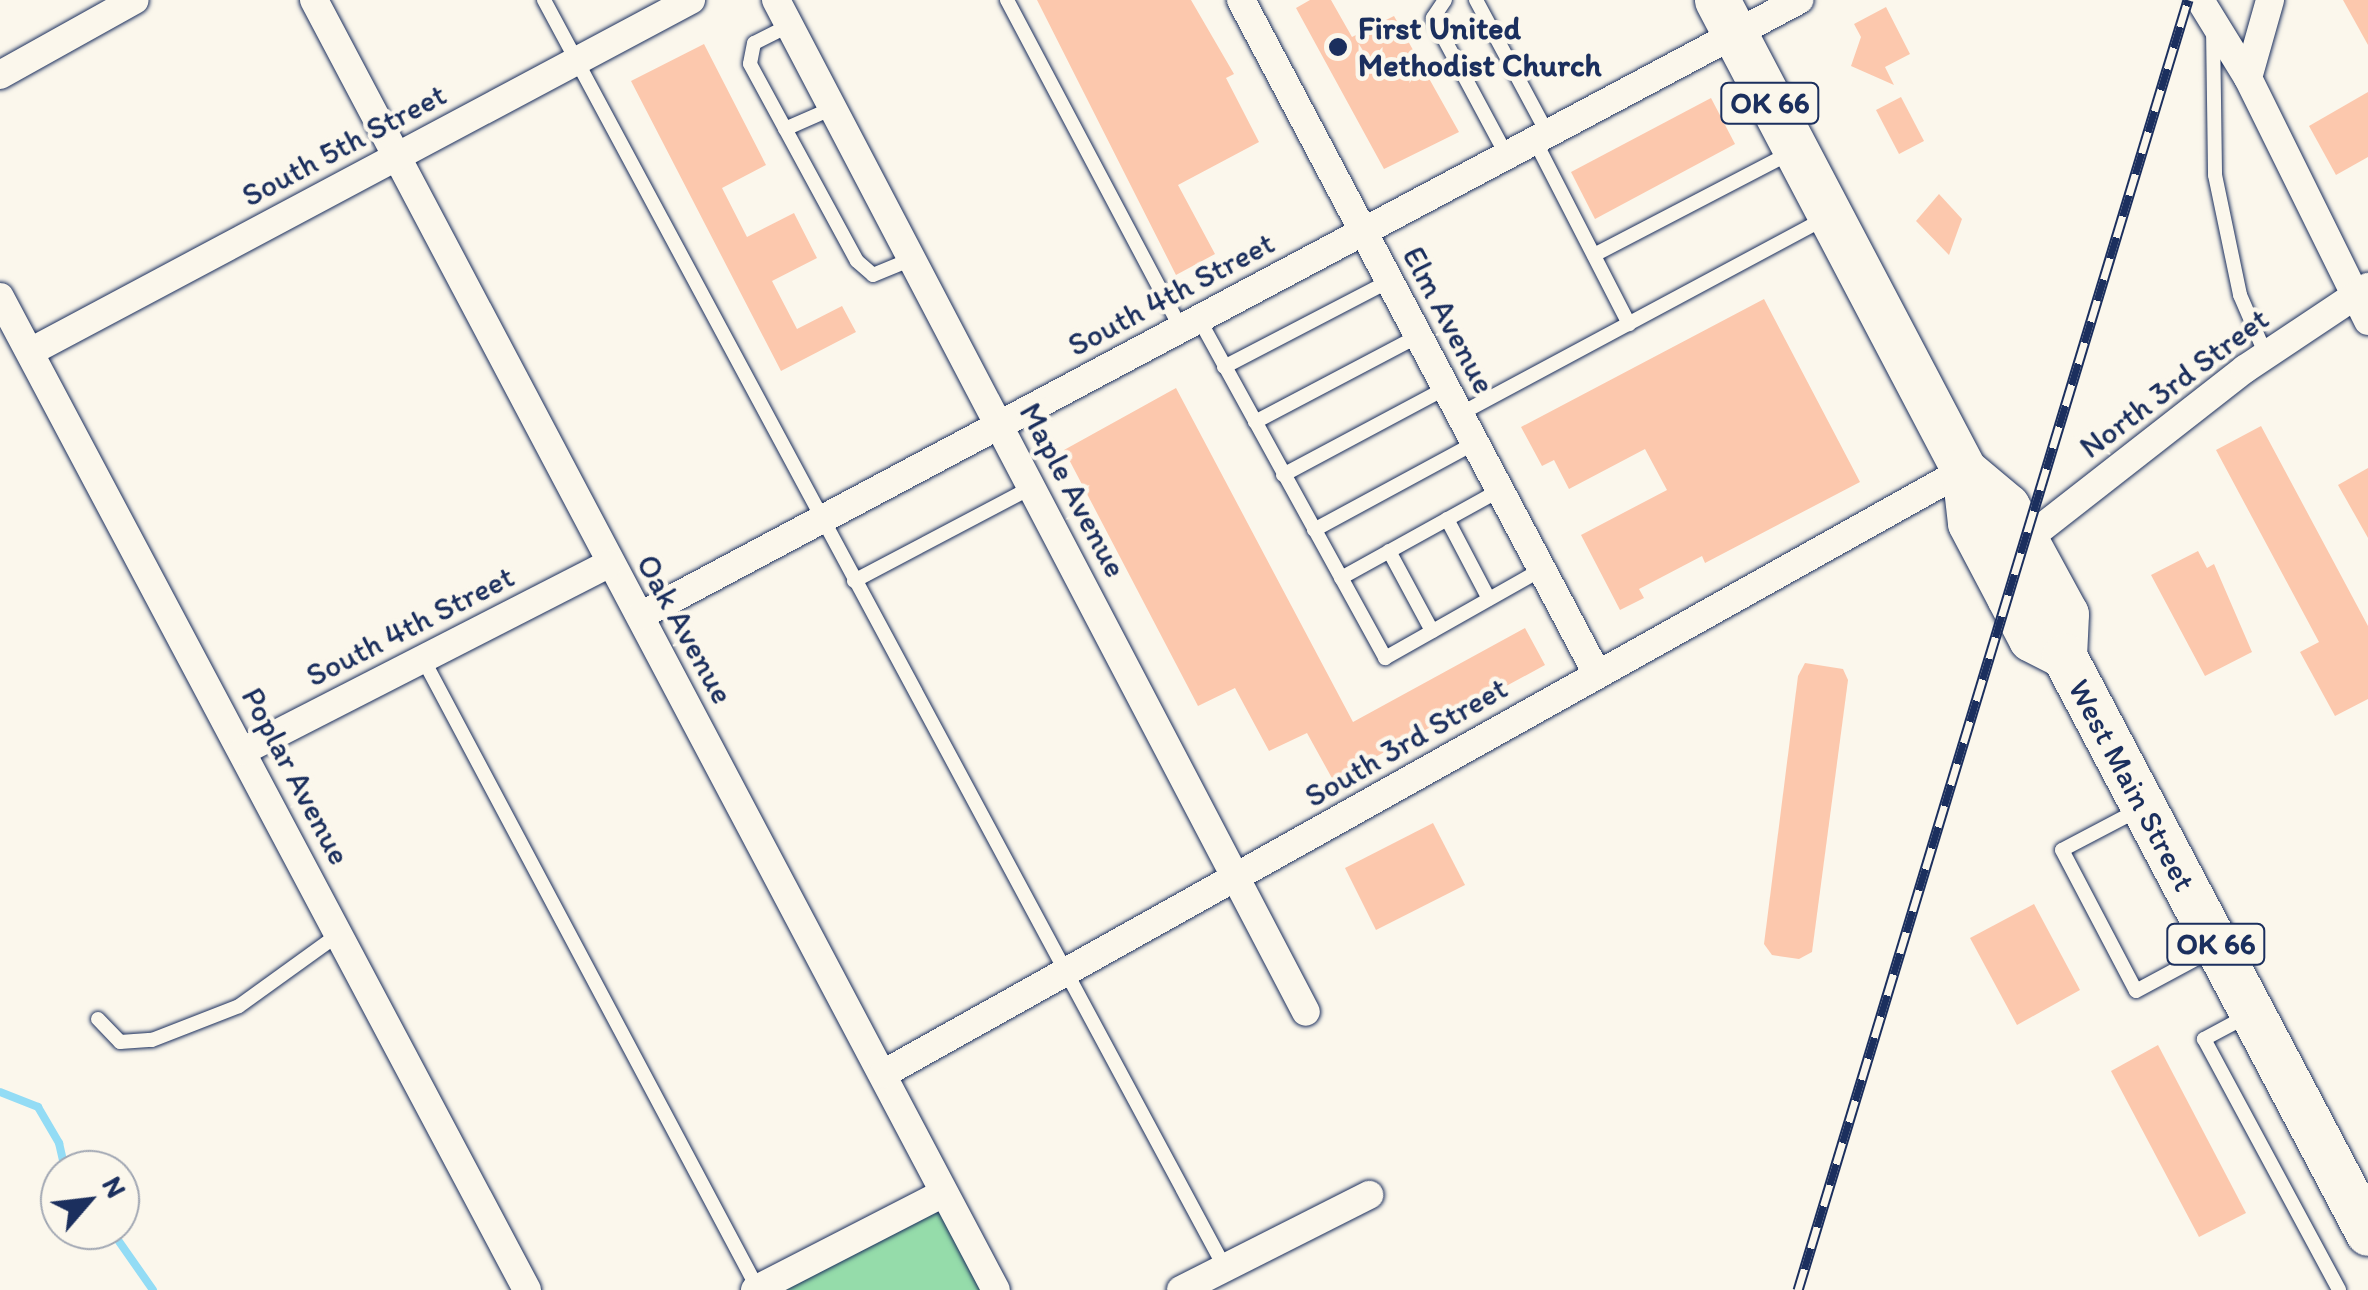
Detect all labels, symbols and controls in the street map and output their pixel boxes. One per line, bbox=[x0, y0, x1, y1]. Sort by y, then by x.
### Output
place label: First United Methodist Church bbox=[1358, 10, 1602, 85]
marker: First United Methodist Church bbox=[1327, 36, 1349, 58]
street label: South 5th Street bbox=[236, 75, 452, 215]
road number: OK 66 bbox=[1720, 78, 1820, 128]
street label: South 4th Street bbox=[1062, 224, 1280, 364]
street label: Elm Avenue bbox=[1395, 240, 1503, 400]
street label: North 3rd Street bbox=[2072, 300, 2276, 466]
street label: Maple Avenue bbox=[1011, 397, 1135, 583]
street label: Oak Avenue bbox=[629, 548, 741, 710]
street label: South 4th Street bbox=[300, 557, 520, 695]
street label: South 3rd Street bbox=[1298, 669, 1514, 815]
street label: West Main Street bbox=[2060, 672, 2204, 898]
street label: Poplar Avenue bbox=[233, 681, 359, 871]
road number: OK 66 bbox=[2166, 919, 2266, 969]
north arrow bbox=[40, 1150, 140, 1250]
text: N bbox=[95, 1171, 134, 1203]

